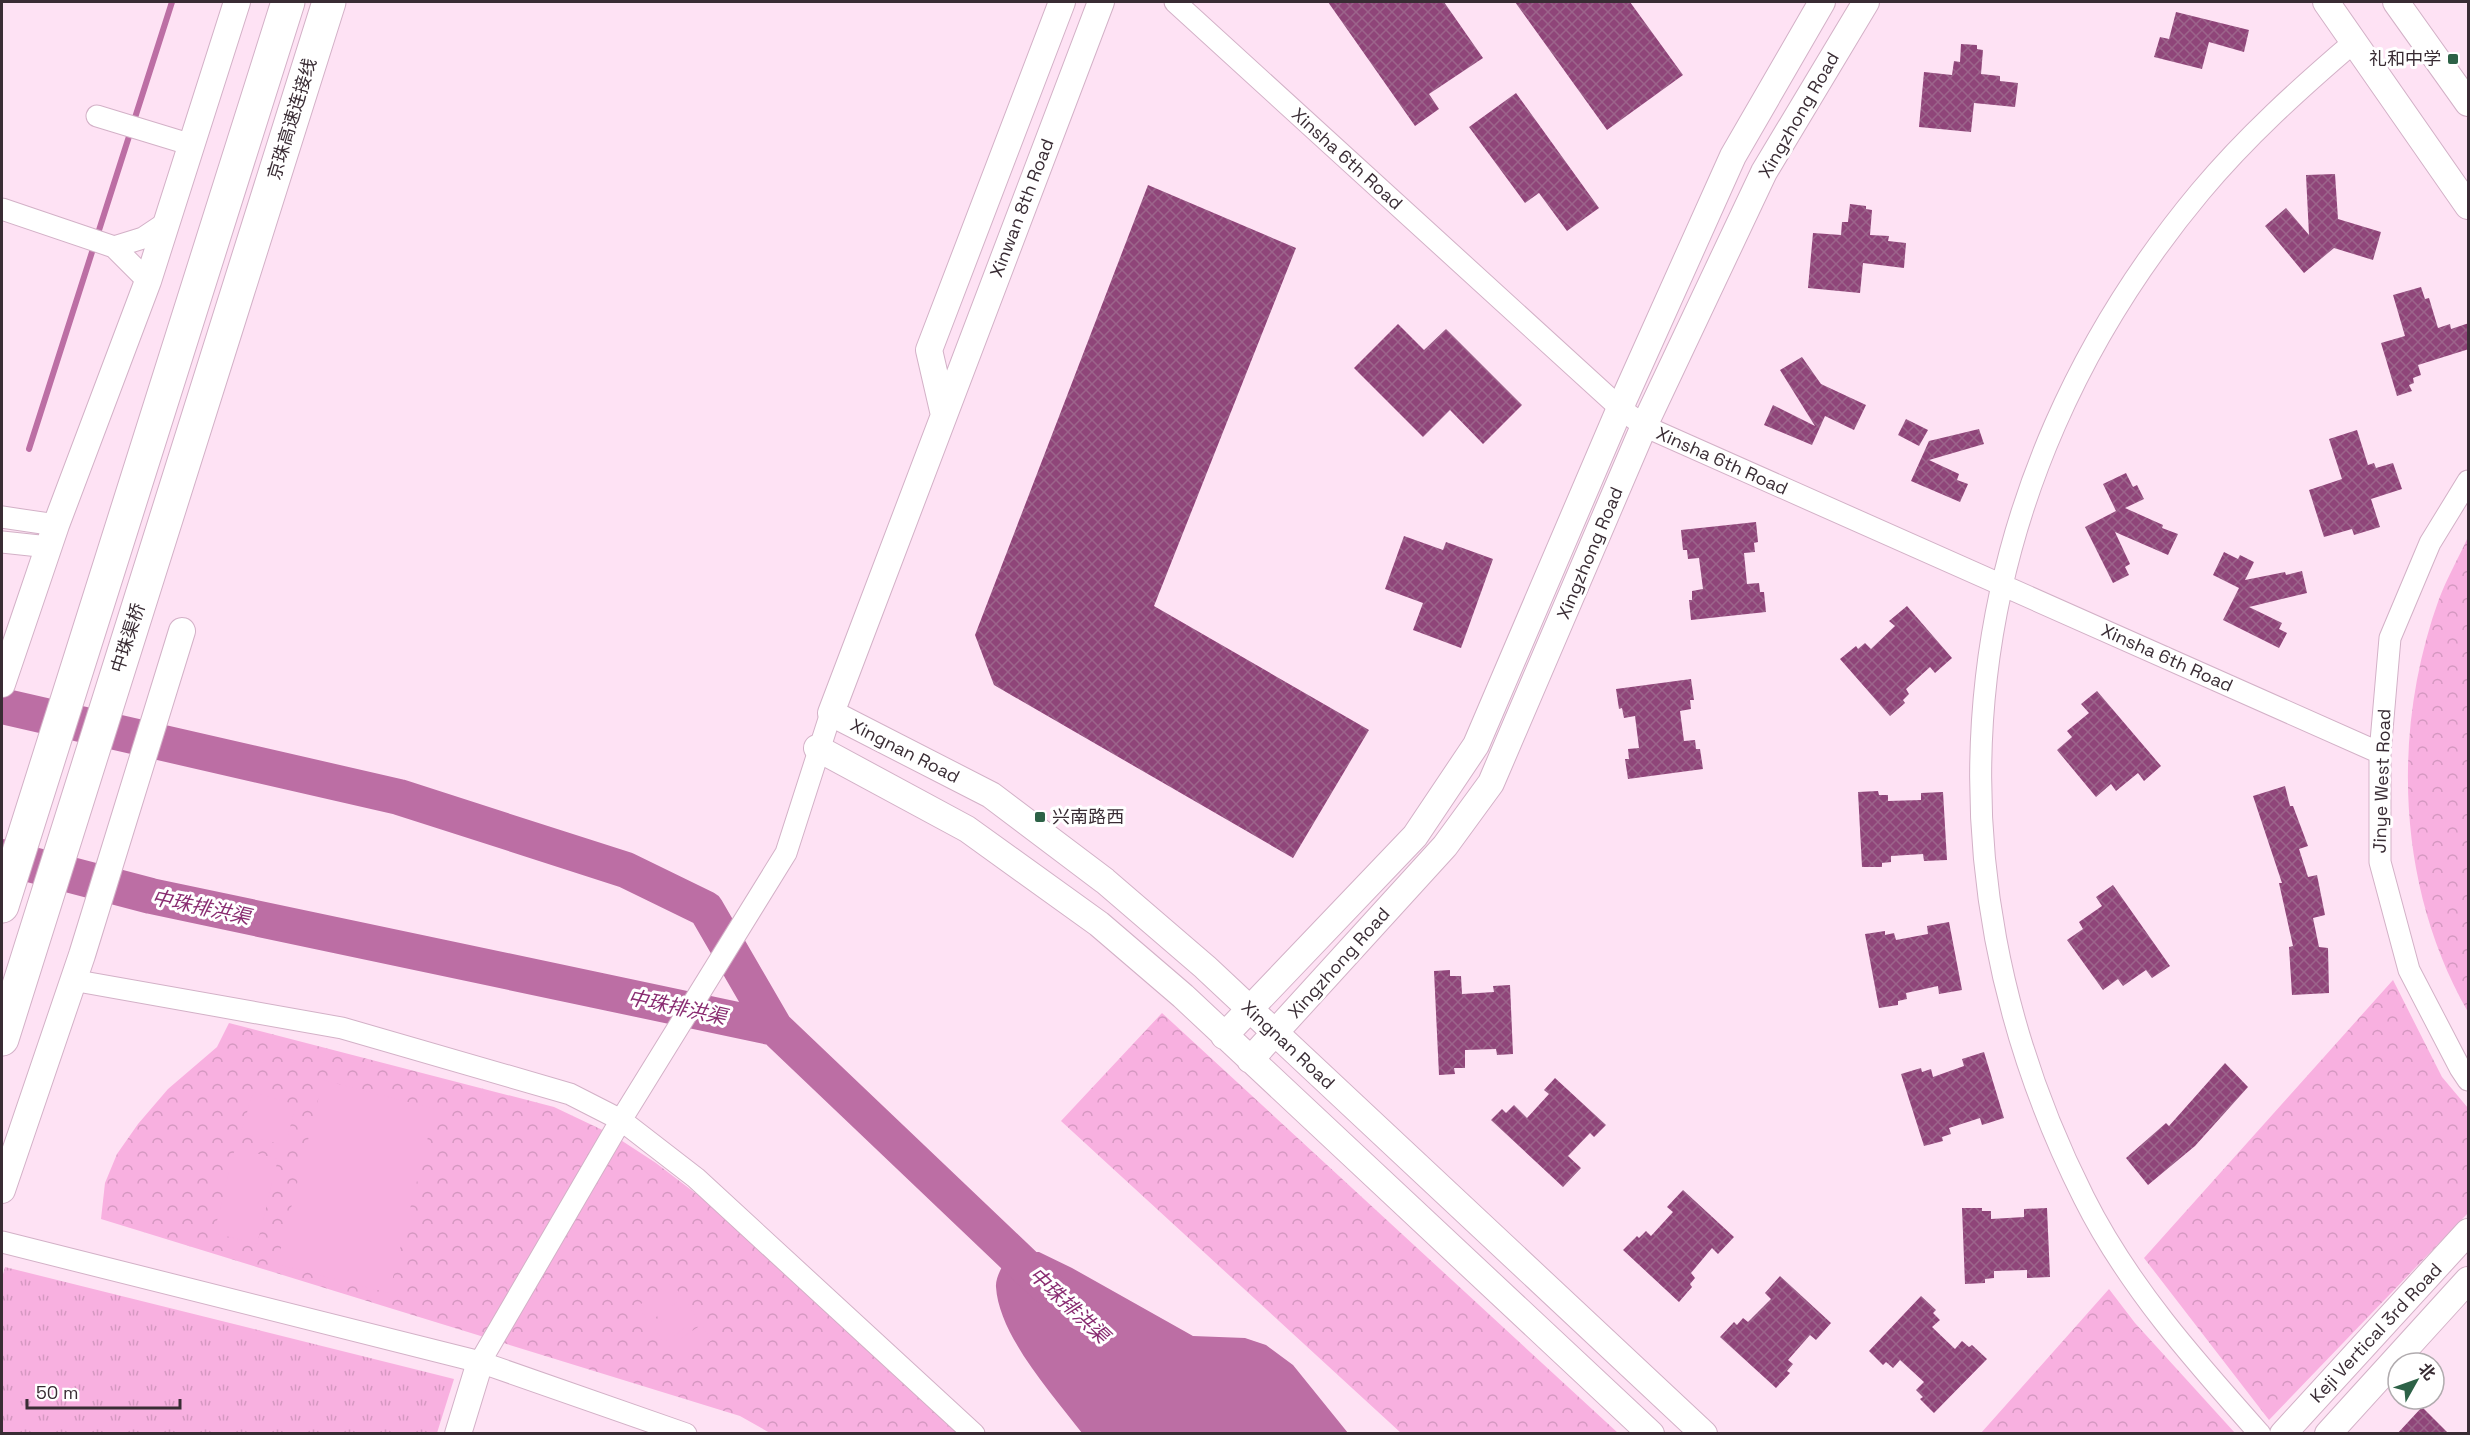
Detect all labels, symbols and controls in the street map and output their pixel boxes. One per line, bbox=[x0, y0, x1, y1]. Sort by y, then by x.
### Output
place label: 礼和中学 bbox=[2369, 47, 2441, 70]
street label: Xingzhong Road bbox=[1753, 48, 1844, 182]
marker: 礼和中学 bbox=[2446, 52, 2460, 66]
street label: 京珠高速连接线 bbox=[262, 55, 321, 182]
street label: Xinsha 6th Road bbox=[1287, 103, 1408, 215]
street label: Xinwan 8th Road bbox=[985, 135, 1059, 280]
street label: Xinsha 6th Road bbox=[1653, 421, 1792, 500]
street label: Xingzhong Road bbox=[1551, 483, 1628, 622]
street label: 中珠渠桥 bbox=[105, 600, 150, 676]
street label: Xinsha 6th Road bbox=[2098, 618, 2237, 697]
street label: Jinye West Road bbox=[2367, 708, 2396, 854]
street label: Xingnan Road bbox=[847, 713, 964, 788]
place label: 兴南路西 bbox=[1052, 805, 1124, 828]
marker: 兴南路西 bbox=[1033, 810, 1047, 824]
water label: 中珠排洪渠 bbox=[149, 884, 256, 931]
street label: Xingzhong Road bbox=[1283, 902, 1394, 1023]
water label: 中珠排洪渠 bbox=[625, 984, 732, 1031]
street label: Xingnan Road bbox=[1237, 995, 1340, 1094]
street label: Keji Vertical 3rd Road bbox=[2305, 1258, 2446, 1407]
water label: 中珠排洪渠 bbox=[1024, 1261, 1117, 1351]
north arrow bbox=[2386, 1351, 2446, 1411]
text: 北 bbox=[2414, 1359, 2440, 1385]
scale bar bbox=[27, 1372, 180, 1410]
text: 50 m bbox=[36, 1381, 78, 1404]

